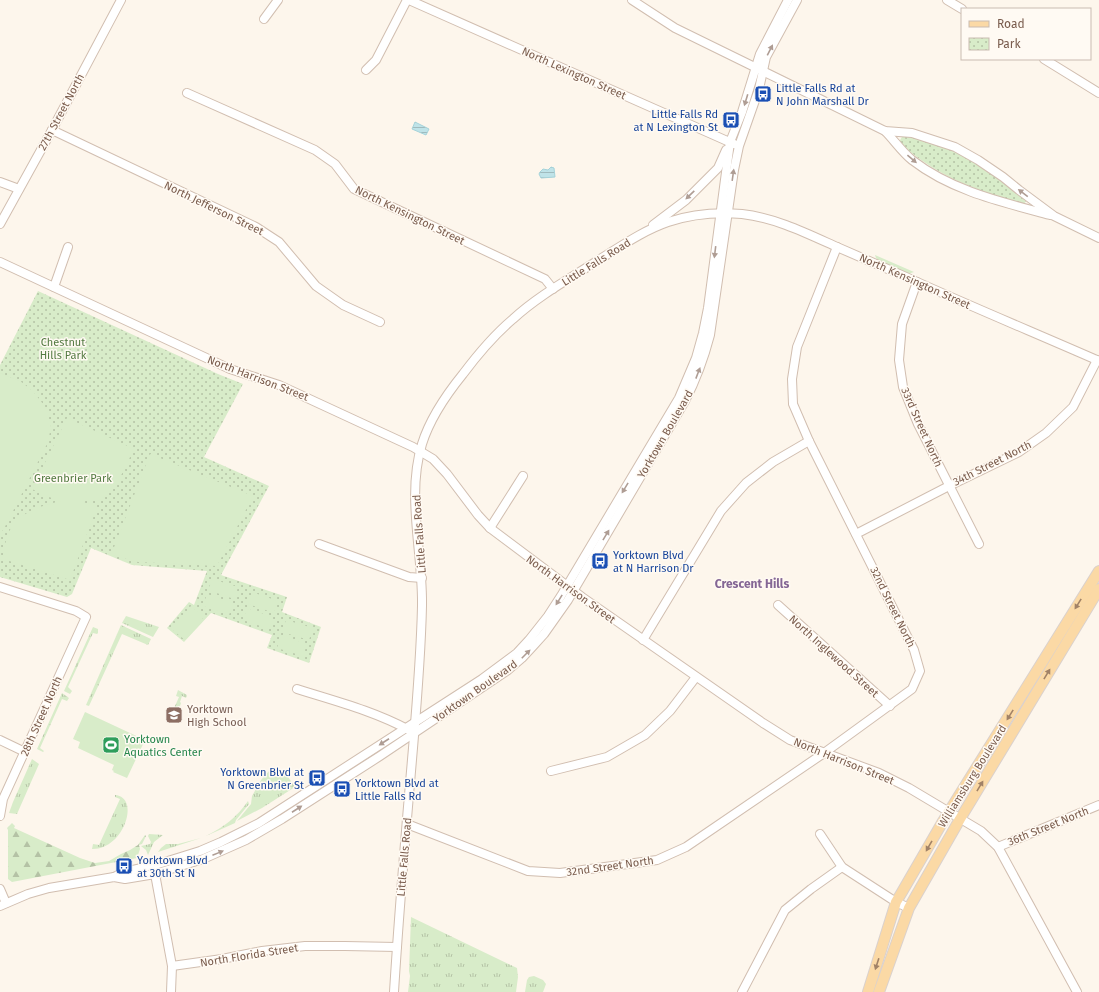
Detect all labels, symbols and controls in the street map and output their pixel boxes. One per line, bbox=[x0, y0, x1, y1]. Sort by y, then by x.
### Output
legend bbox=[961, 8, 1091, 60]
text: Road bbox=[997, 17, 1025, 31]
text: Park bbox=[997, 37, 1021, 51]
street label: North Lexington Street bbox=[520, 45, 628, 102]
one-way arrow bbox=[766, 45, 773, 56]
street label: 27th Street North bbox=[36, 72, 87, 153]
place label: Little Falls Rd at N John Marshall Dr bbox=[776, 82, 870, 108]
bus stop icon: Little Falls Rd at N John Marshall Dr bbox=[753, 84, 773, 104]
one-way arrow bbox=[742, 94, 748, 106]
place label: Little Falls Rd at N Lexington St bbox=[633, 108, 718, 134]
bus stop icon: Little Falls Rd at N Lexington St bbox=[721, 110, 741, 130]
one-way arrow bbox=[907, 154, 917, 163]
one-way arrow bbox=[730, 169, 736, 181]
street label: North Jefferson Street bbox=[162, 179, 266, 238]
street label: North Kensington Street bbox=[353, 183, 467, 248]
one-way arrow bbox=[1017, 189, 1028, 197]
one-way arrow bbox=[685, 190, 695, 200]
street label: Little Falls Road bbox=[559, 236, 633, 289]
one-way arrow bbox=[712, 246, 718, 258]
street label: North Kensington Street bbox=[857, 251, 972, 312]
park label: Chestnut Hills Park bbox=[40, 336, 87, 362]
street label: North Harrison Street bbox=[205, 353, 310, 404]
one-way arrow bbox=[696, 367, 702, 379]
street label: 33rd Street North bbox=[898, 385, 945, 469]
street label: Yorktown Boulevard bbox=[635, 388, 696, 481]
street label: 34th Street North bbox=[951, 438, 1033, 489]
park label: Greenbrier Park bbox=[34, 472, 112, 485]
one-way arrow bbox=[622, 482, 629, 494]
street label: Little Falls Road bbox=[410, 494, 429, 574]
one-way arrow bbox=[603, 529, 610, 541]
place label: Yorktown Blvd at N Harrison Dr bbox=[613, 549, 694, 575]
bus stop icon: Yorktown Blvd at N Harrison Dr bbox=[590, 551, 610, 571]
street label: North Harrison Street bbox=[523, 553, 618, 626]
street label: 32nd Street North bbox=[867, 565, 918, 650]
district label: Crescent Hills bbox=[715, 577, 789, 591]
one-way arrow bbox=[555, 594, 563, 605]
one-way arrow bbox=[1075, 598, 1082, 610]
street label: North Inglewood Street bbox=[786, 613, 881, 700]
one-way arrow bbox=[521, 649, 531, 659]
street label: Yorktown Boulevard bbox=[431, 658, 520, 725]
one-way arrow bbox=[1044, 668, 1051, 680]
street label: 28th Street North bbox=[18, 674, 65, 758]
place label: Yorktown High School bbox=[187, 703, 246, 729]
school or university icon: Yorktown High School bbox=[164, 705, 184, 725]
one-way arrow bbox=[1006, 710, 1014, 720]
street label: Williamsburg Boulevard bbox=[936, 723, 1009, 830]
place label: Yorktown Aquatics Center bbox=[124, 733, 203, 759]
sports icon: Yorktown Aquatics Center bbox=[101, 735, 121, 755]
street label: North Harrison Street bbox=[792, 735, 896, 788]
one-way arrow bbox=[379, 738, 389, 746]
place label: Yorktown Blvd at N Greenbrier St bbox=[220, 766, 304, 792]
bus stop icon: Yorktown Blvd at N Greenbrier St bbox=[307, 768, 327, 788]
place label: Yorktown Blvd at Little Falls Rd bbox=[355, 777, 439, 803]
bus stop icon: Yorktown Blvd at Little Falls Rd bbox=[332, 779, 352, 799]
one-way arrow bbox=[976, 781, 984, 791]
street label: 36th Street North bbox=[1006, 804, 1091, 849]
one-way arrow bbox=[292, 805, 302, 813]
street label: Little Falls Road bbox=[395, 817, 414, 897]
one-way arrow bbox=[925, 840, 932, 852]
one-way arrow bbox=[213, 849, 225, 855]
place label: Yorktown Blvd at 30th St N bbox=[137, 854, 208, 880]
street label: 32nd Street North bbox=[566, 854, 655, 879]
bus stop icon: Yorktown Blvd at 30th St N bbox=[114, 856, 134, 876]
street label: North Florida Street bbox=[199, 941, 299, 970]
one-way arrow bbox=[873, 958, 879, 970]

